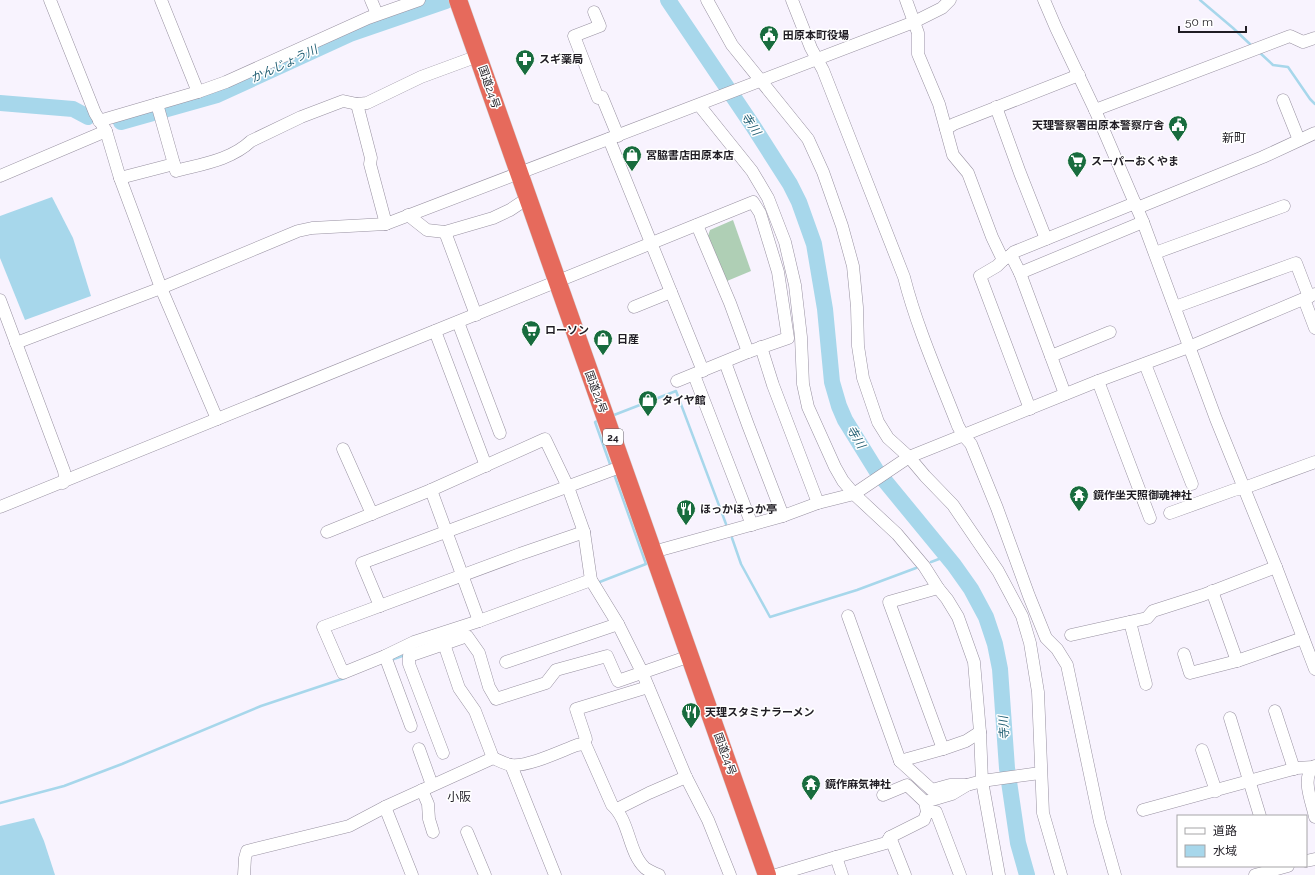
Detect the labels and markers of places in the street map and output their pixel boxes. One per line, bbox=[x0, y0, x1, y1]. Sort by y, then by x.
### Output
public building icon: 田原本町役場 bbox=[758, 24, 780, 52]
place label: 田原本町役場 bbox=[783, 29, 849, 42]
pharmacy icon: スギ薬局 bbox=[514, 48, 536, 76]
place label: スギ薬局 bbox=[539, 53, 583, 66]
public building icon: 天理警察署田原本警察庁舎 bbox=[1167, 114, 1189, 142]
place label: 天理警察署田原本警察庁舎 bbox=[1032, 119, 1165, 132]
shop icon: 宮脇書店田原本店 bbox=[621, 144, 643, 172]
place label: 宮脇書店田原本店 bbox=[646, 149, 734, 162]
supermarket icon: スーパーおくやま bbox=[1066, 150, 1088, 178]
place label: スーパーおくやま bbox=[1091, 155, 1179, 168]
supermarket icon: ローソン bbox=[520, 319, 542, 347]
place label: ローソン bbox=[545, 324, 589, 337]
shop icon: 日産 bbox=[592, 328, 614, 356]
place label: 日産 bbox=[617, 333, 639, 346]
shop icon: タイヤ館 bbox=[637, 389, 659, 417]
place label: タイヤ館 bbox=[662, 394, 706, 407]
temple icon: 鏡作坐天照御魂神社 bbox=[1068, 484, 1090, 512]
place label: 鏡作坐天照御魂神社 bbox=[1093, 489, 1192, 502]
restaurant icon: ほっかほっか亭 bbox=[675, 498, 697, 526]
place label: ほっかほっか亭 bbox=[700, 503, 777, 516]
restaurant icon: 天理スタミナラーメン bbox=[680, 701, 702, 729]
place label: 天理スタミナラーメン bbox=[705, 706, 815, 719]
temple icon: 鏡作麻気神社 bbox=[800, 773, 822, 801]
place label: 鏡作麻気神社 bbox=[825, 778, 891, 791]

